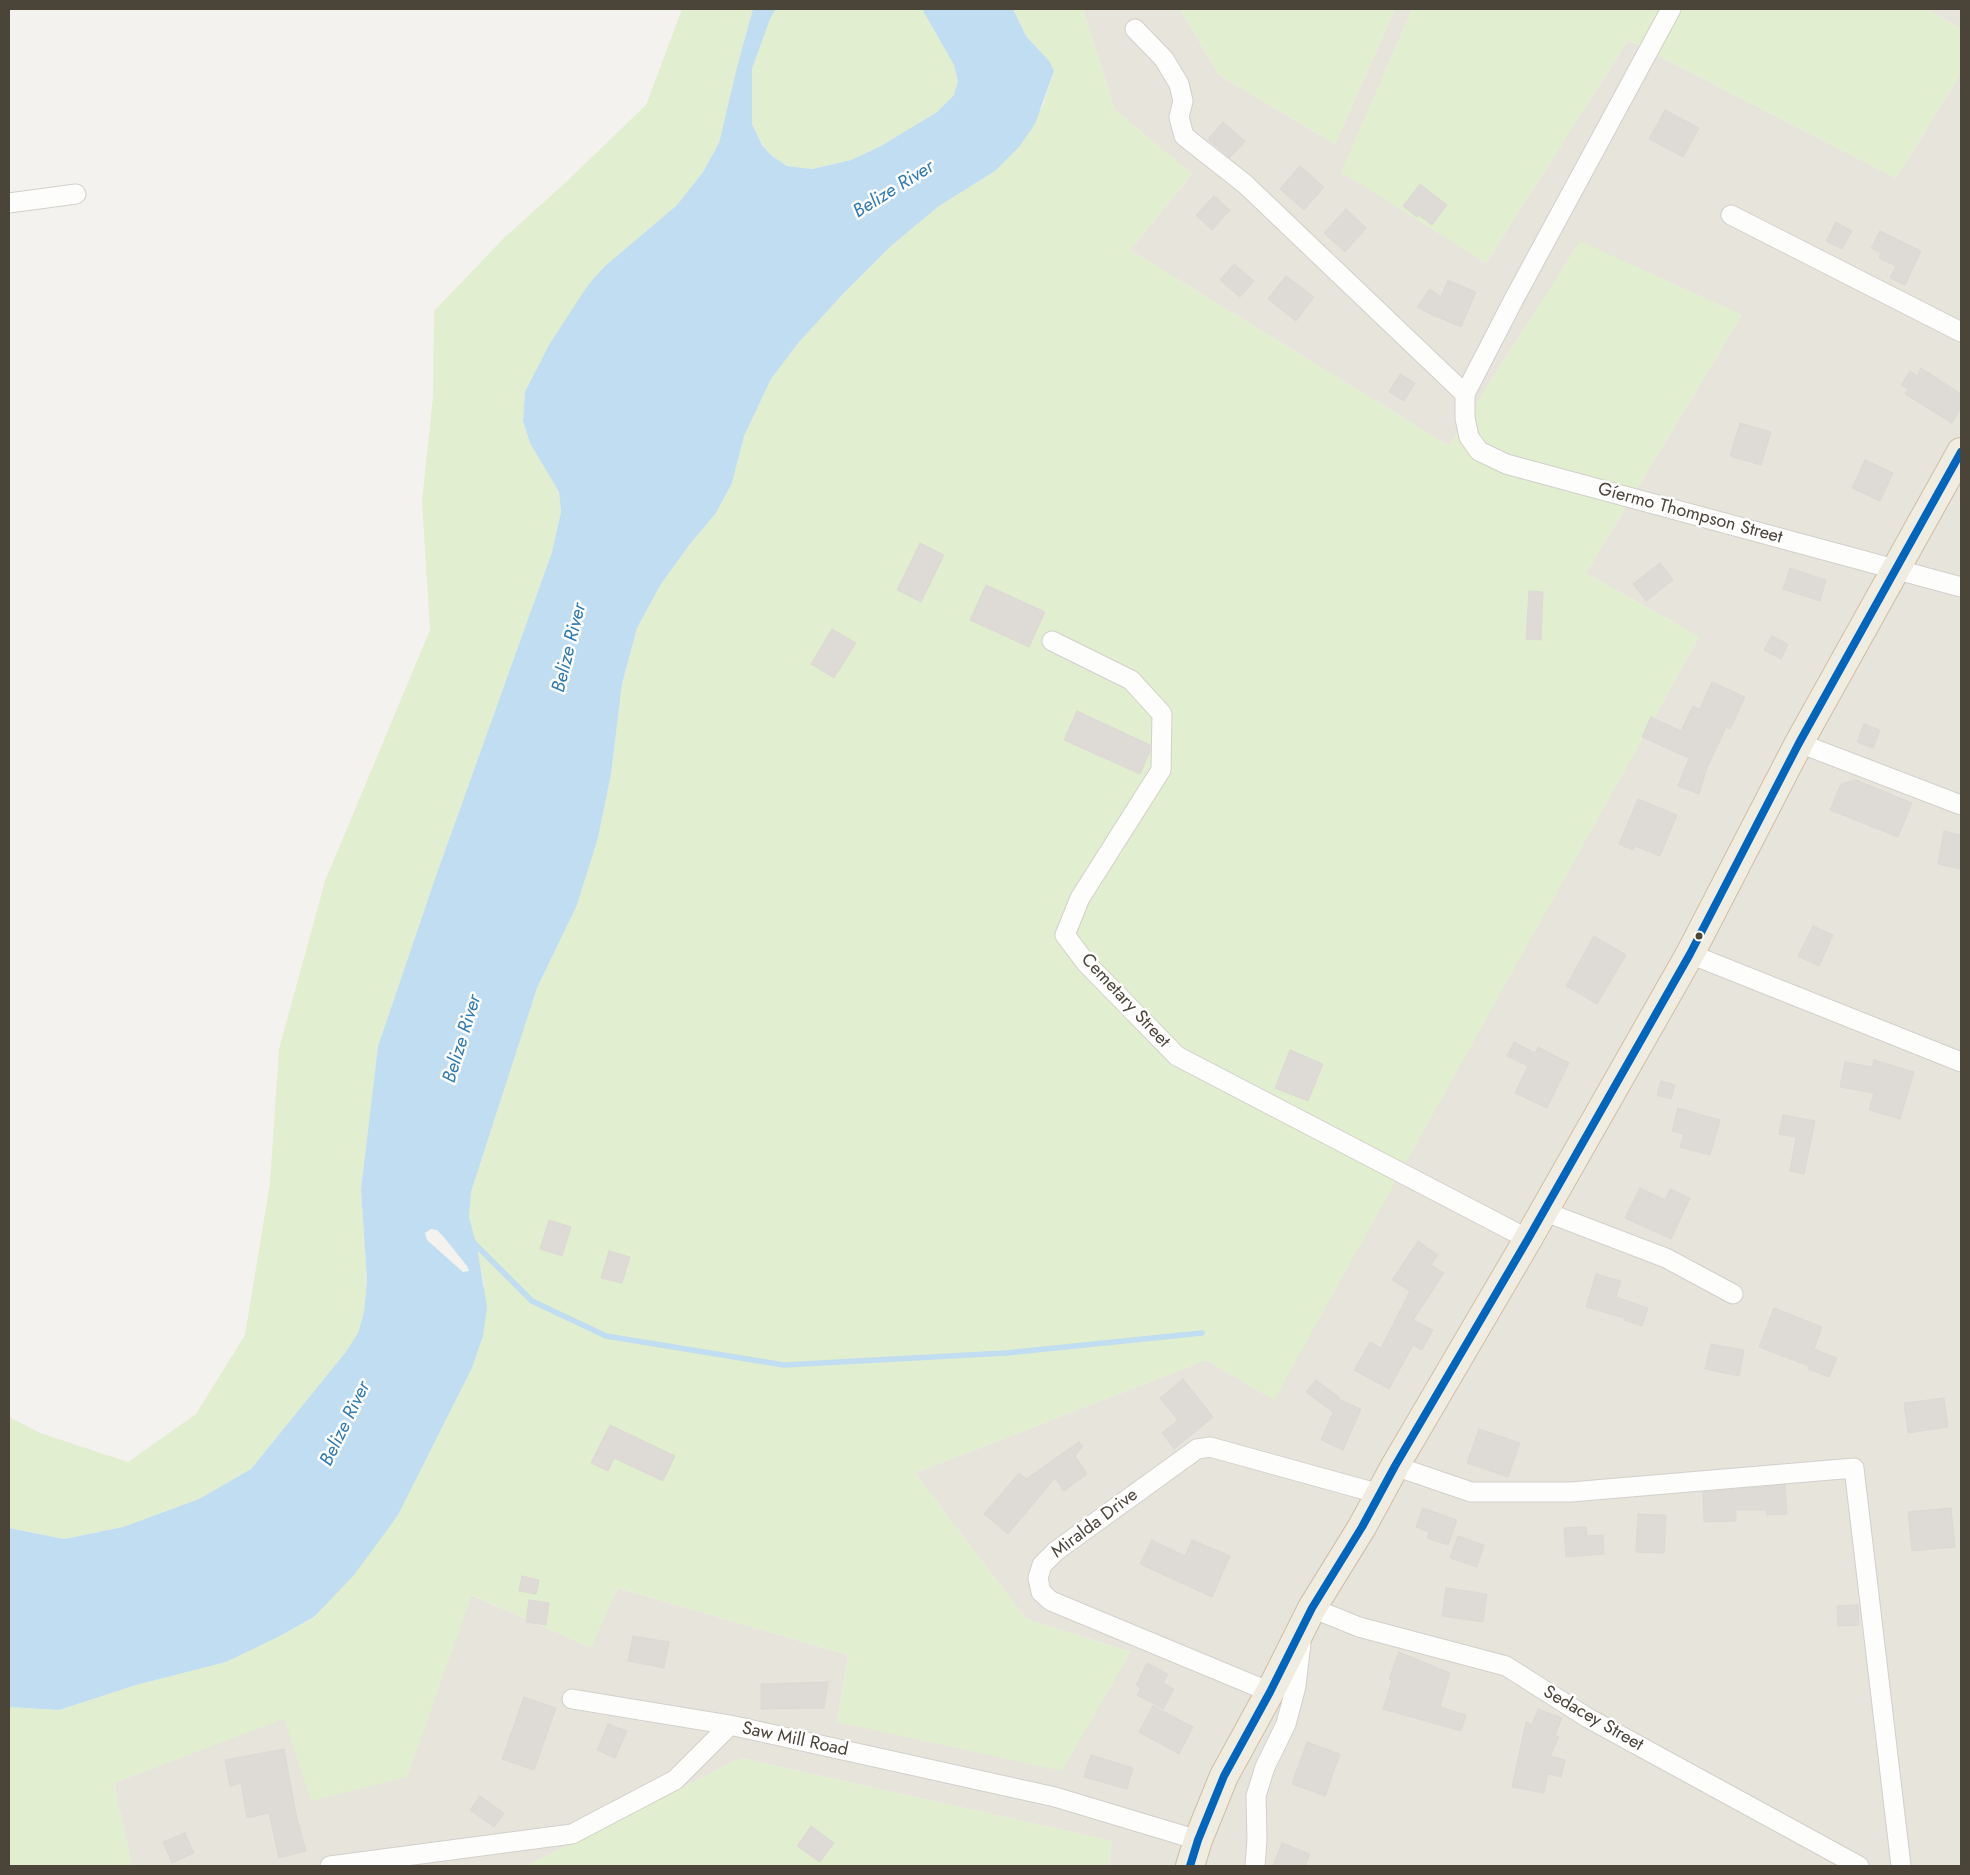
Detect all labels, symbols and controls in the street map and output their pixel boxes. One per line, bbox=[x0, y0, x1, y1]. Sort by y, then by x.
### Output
water label: Belize River bbox=[849, 156, 939, 224]
street label: Gíermo Thompson Street bbox=[1595, 479, 1785, 549]
water label: Belize River bbox=[548, 601, 592, 695]
unlabelled marker bbox=[1694, 931, 1704, 941]
street label: Cemetary Street bbox=[1076, 949, 1174, 1053]
water label: Belize River bbox=[439, 992, 487, 1086]
water label: Belize River bbox=[316, 1378, 376, 1470]
street label: Miralda Drive bbox=[1048, 1485, 1142, 1563]
street label: Sedacey Street bbox=[1539, 1682, 1647, 1756]
street label: Saw Mill Road bbox=[740, 1718, 850, 1762]

